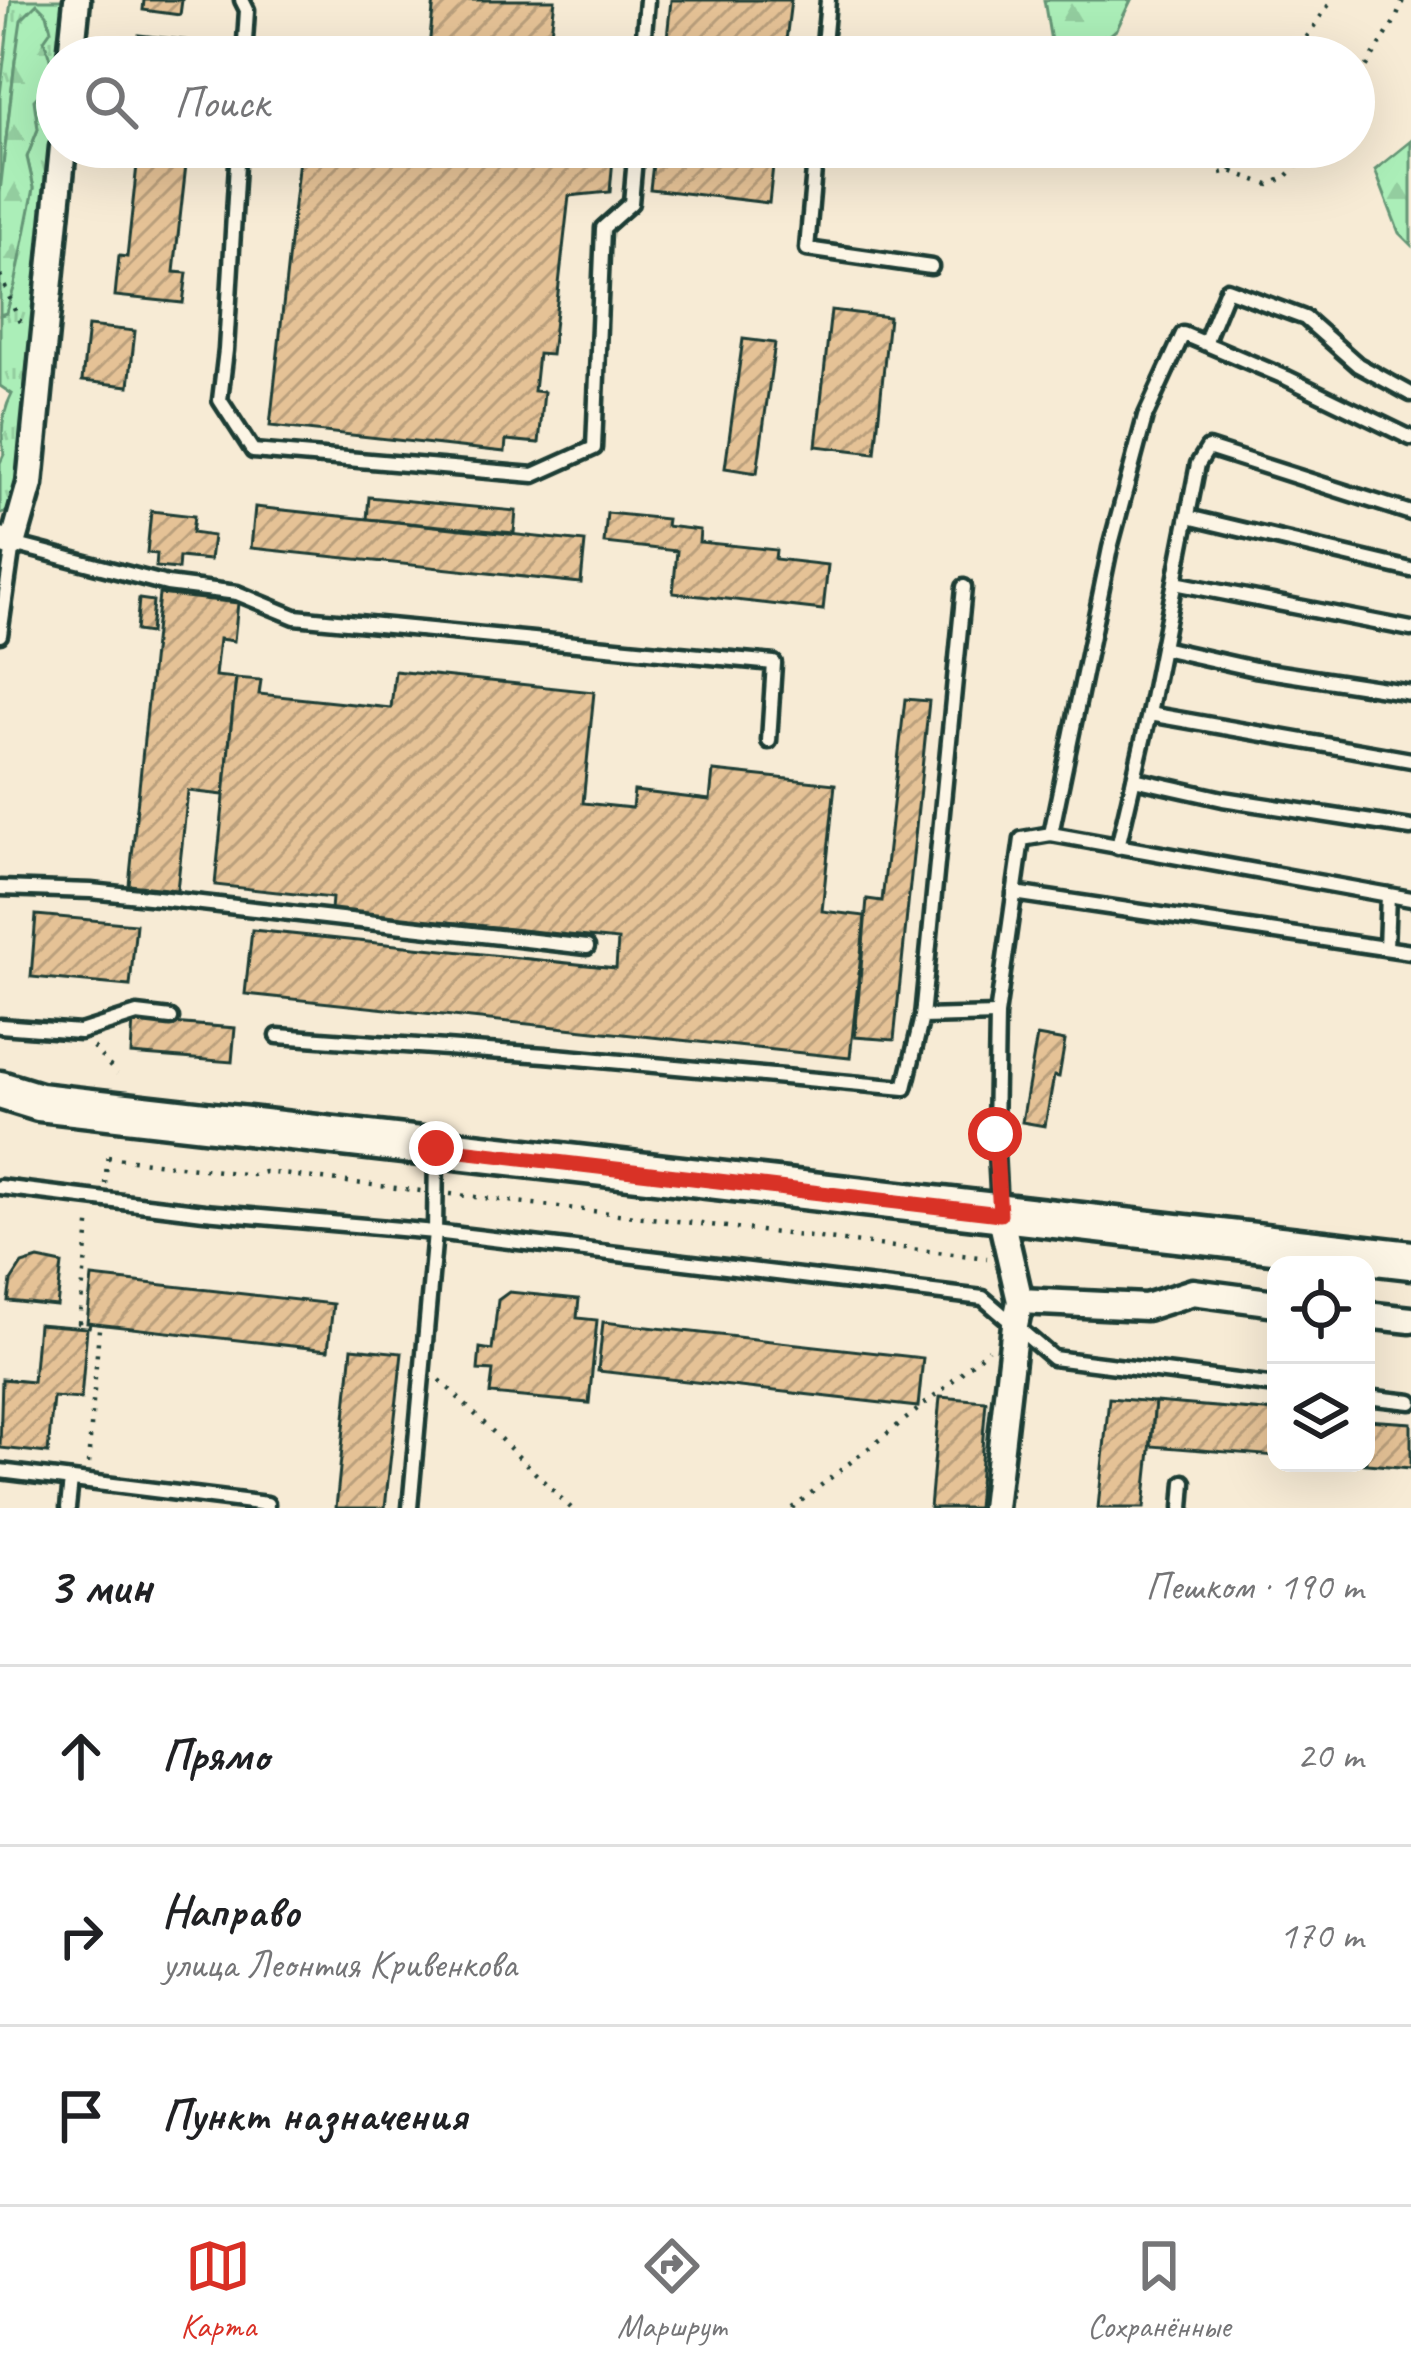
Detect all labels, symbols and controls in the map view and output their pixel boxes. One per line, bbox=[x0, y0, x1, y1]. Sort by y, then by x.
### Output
search box bbox=[36, 36, 1375, 168]
icon: search bbox=[78, 69, 144, 135]
text: Поиск bbox=[174, 74, 269, 131]
route start bbox=[968, 1107, 1022, 1161]
route end bbox=[409, 1121, 463, 1175]
map controls bbox=[1267, 1256, 1375, 1472]
button: locate bbox=[1267, 1256, 1375, 1364]
button: layers bbox=[1267, 1364, 1375, 1472]
text: 3 мин bbox=[48, 1554, 152, 1618]
text: Пешком · 190 m bbox=[1145, 1562, 1363, 1611]
icon: ahead bbox=[48, 1723, 114, 1789]
text: Прямо bbox=[162, 1727, 269, 1784]
text: 20 m bbox=[1297, 1731, 1363, 1780]
text: Направо bbox=[162, 1883, 300, 1940]
icon: right bbox=[48, 1903, 114, 1969]
text: 170 m bbox=[1279, 1911, 1363, 1960]
text: улица Леонтия Кривенкова bbox=[162, 1940, 517, 1989]
icon: arrive bbox=[48, 2083, 114, 2149]
text: Пункт назначения bbox=[162, 2087, 467, 2144]
tab: Карта bbox=[181, 2233, 256, 2347]
tab: Маршрут bbox=[617, 2233, 726, 2347]
tab: Сохранённые bbox=[1087, 2233, 1230, 2347]

